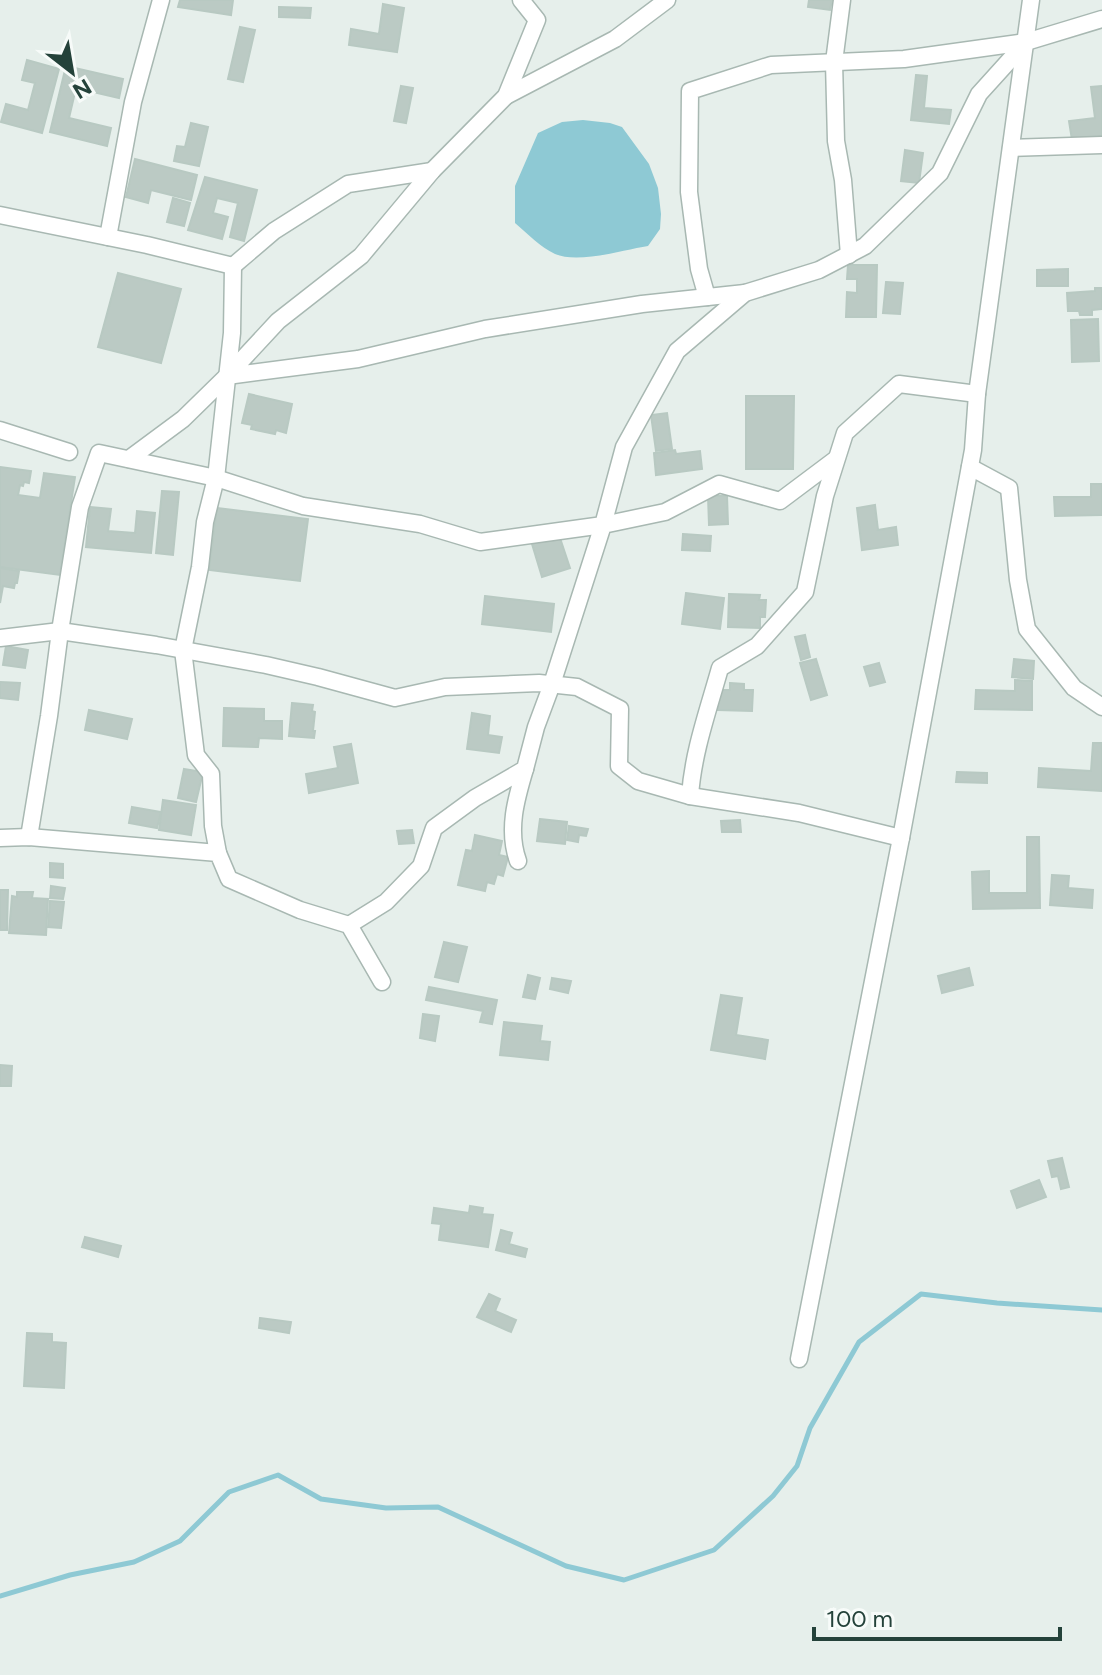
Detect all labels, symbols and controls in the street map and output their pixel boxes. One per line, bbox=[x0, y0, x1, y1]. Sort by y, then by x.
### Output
north arrow bbox=[32, 32, 112, 112]
text: N bbox=[68, 73, 96, 105]
scale bar bbox=[814, 1591, 1060, 1641]
text: 100 m bbox=[826, 1604, 893, 1633]

